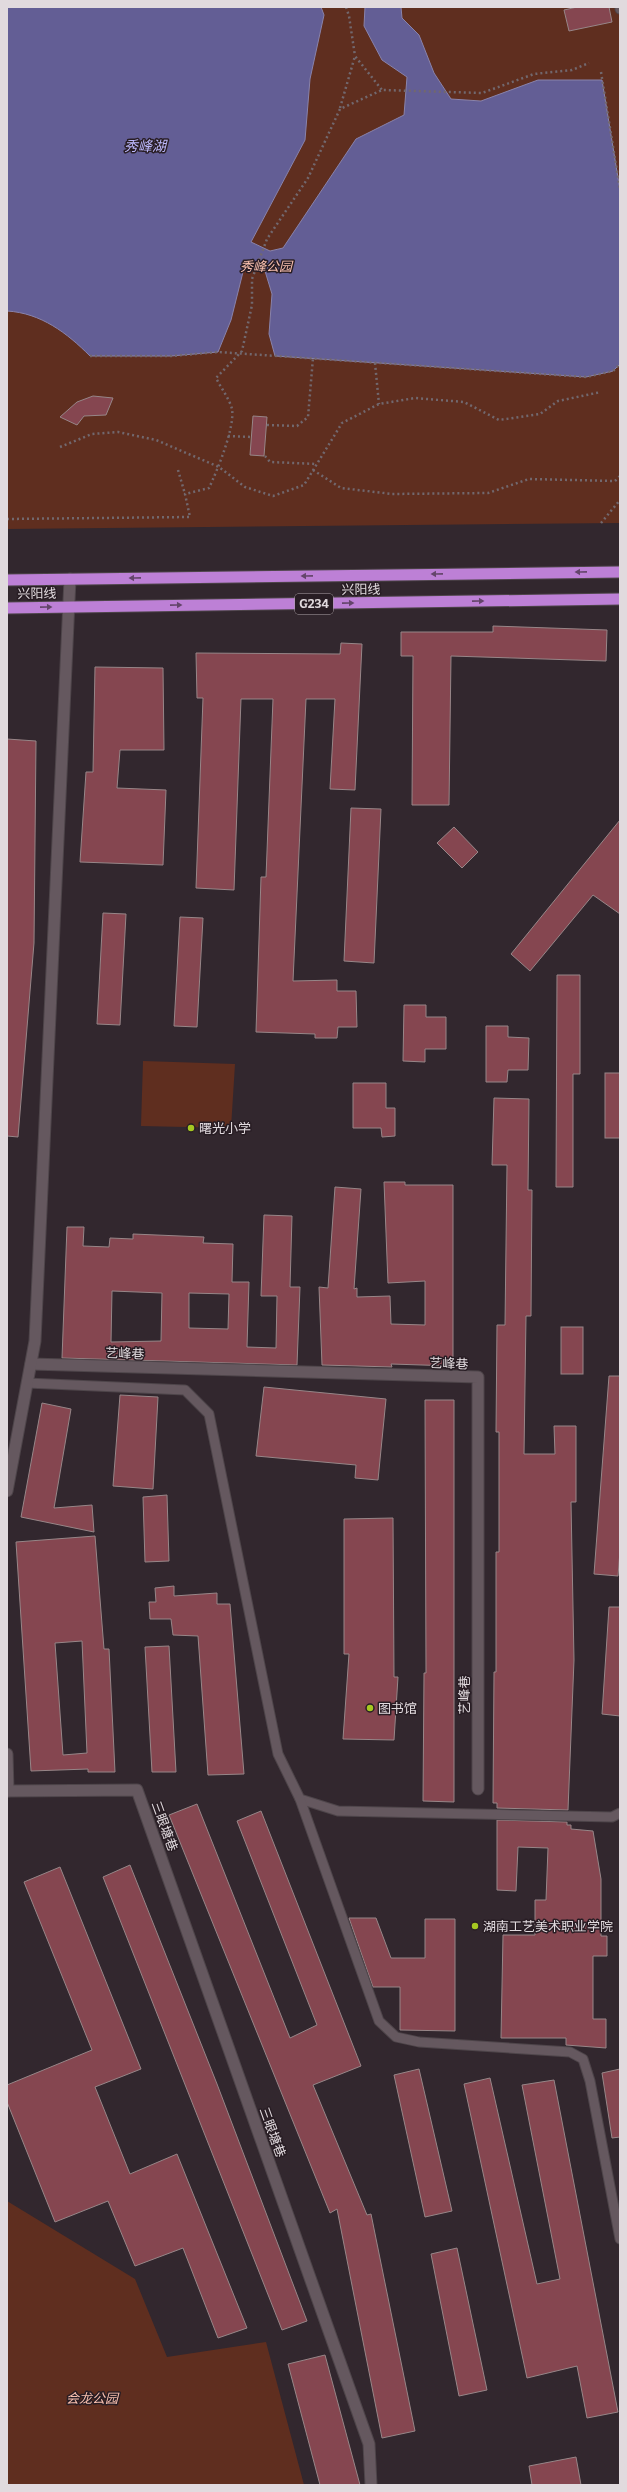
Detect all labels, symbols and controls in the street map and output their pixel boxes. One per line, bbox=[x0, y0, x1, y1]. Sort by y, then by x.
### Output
water label: 秀峰湖 bbox=[124, 138, 168, 155]
park label: 秀峰公园 bbox=[240, 259, 294, 274]
one-way arrow bbox=[574, 569, 587, 575]
one-way arrow bbox=[430, 571, 443, 577]
one-way arrow bbox=[300, 573, 313, 579]
one-way arrow bbox=[128, 575, 141, 581]
street label: 兴阳线 bbox=[341, 582, 381, 597]
street label: 兴阳线 bbox=[17, 586, 57, 601]
road number: G234 bbox=[295, 594, 333, 614]
one-way arrow bbox=[472, 598, 485, 604]
one-way arrow bbox=[342, 600, 355, 606]
one-way arrow bbox=[170, 602, 182, 609]
one-way arrow bbox=[40, 604, 53, 610]
place label: 曙光小学 bbox=[199, 1121, 251, 1136]
marker: 曙光小学 bbox=[186, 1123, 196, 1133]
street label: 艺峰巷 bbox=[105, 1345, 145, 1362]
street label: 艺峰巷 bbox=[429, 1355, 469, 1372]
street label: 艺峰巷 bbox=[457, 1675, 472, 1715]
place label: 图书馆 bbox=[378, 1701, 417, 1716]
marker: 图书馆 bbox=[365, 1703, 375, 1713]
street label: 三眼塘巷 bbox=[149, 1799, 180, 1853]
place label: 湖南工艺美术职业学院 bbox=[483, 1919, 613, 1934]
marker: 湖南工艺美术职业学院 bbox=[470, 1921, 480, 1931]
street label: 三眼塘巷 bbox=[257, 2105, 288, 2159]
park label: 会龙公园 bbox=[66, 2391, 120, 2406]

